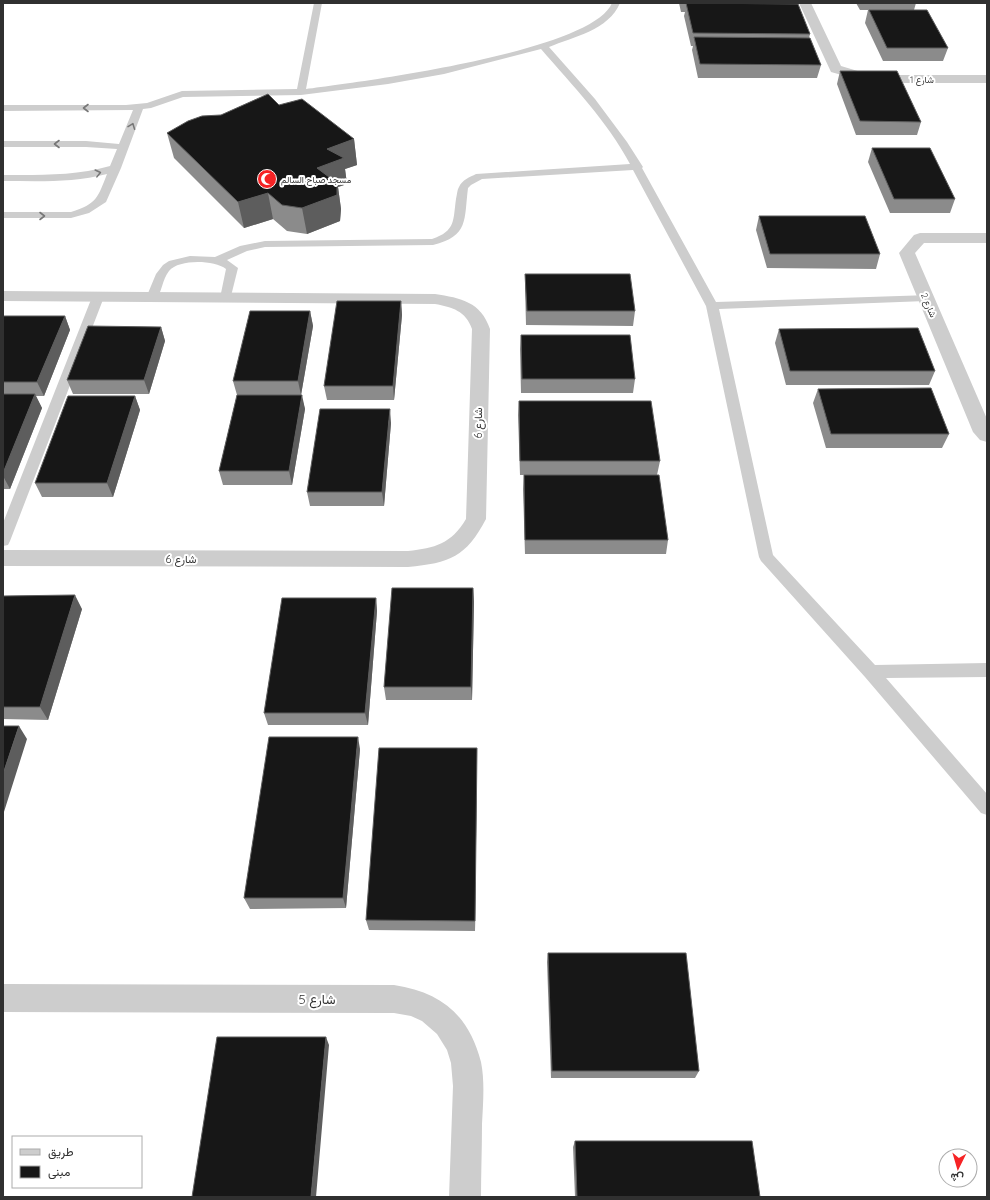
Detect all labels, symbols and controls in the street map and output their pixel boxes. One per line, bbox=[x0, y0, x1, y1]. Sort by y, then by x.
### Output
street label: شارع 1 bbox=[910, 74, 934, 86]
one-way arrow bbox=[83, 104, 89, 112]
one-way arrow bbox=[128, 122, 136, 129]
one-way arrow bbox=[54, 140, 60, 148]
mosque icon: مسجد صباح السالم bbox=[256, 168, 278, 190]
one-way arrow bbox=[94, 170, 101, 178]
place label: مسجد صباح السالم bbox=[281, 174, 351, 186]
one-way arrow bbox=[39, 212, 45, 220]
street label: شارع 2 bbox=[918, 291, 939, 319]
street label: شارع 6 bbox=[471, 407, 486, 439]
street label: شارع 6 bbox=[165, 552, 197, 567]
street label: شارع 5 bbox=[299, 991, 335, 1009]
legend bbox=[12, 1136, 142, 1188]
text: طريق bbox=[48, 1144, 74, 1160]
north arrow bbox=[938, 1148, 978, 1188]
text: مبنى bbox=[48, 1164, 70, 1180]
text: ش bbox=[950, 1170, 964, 1186]

